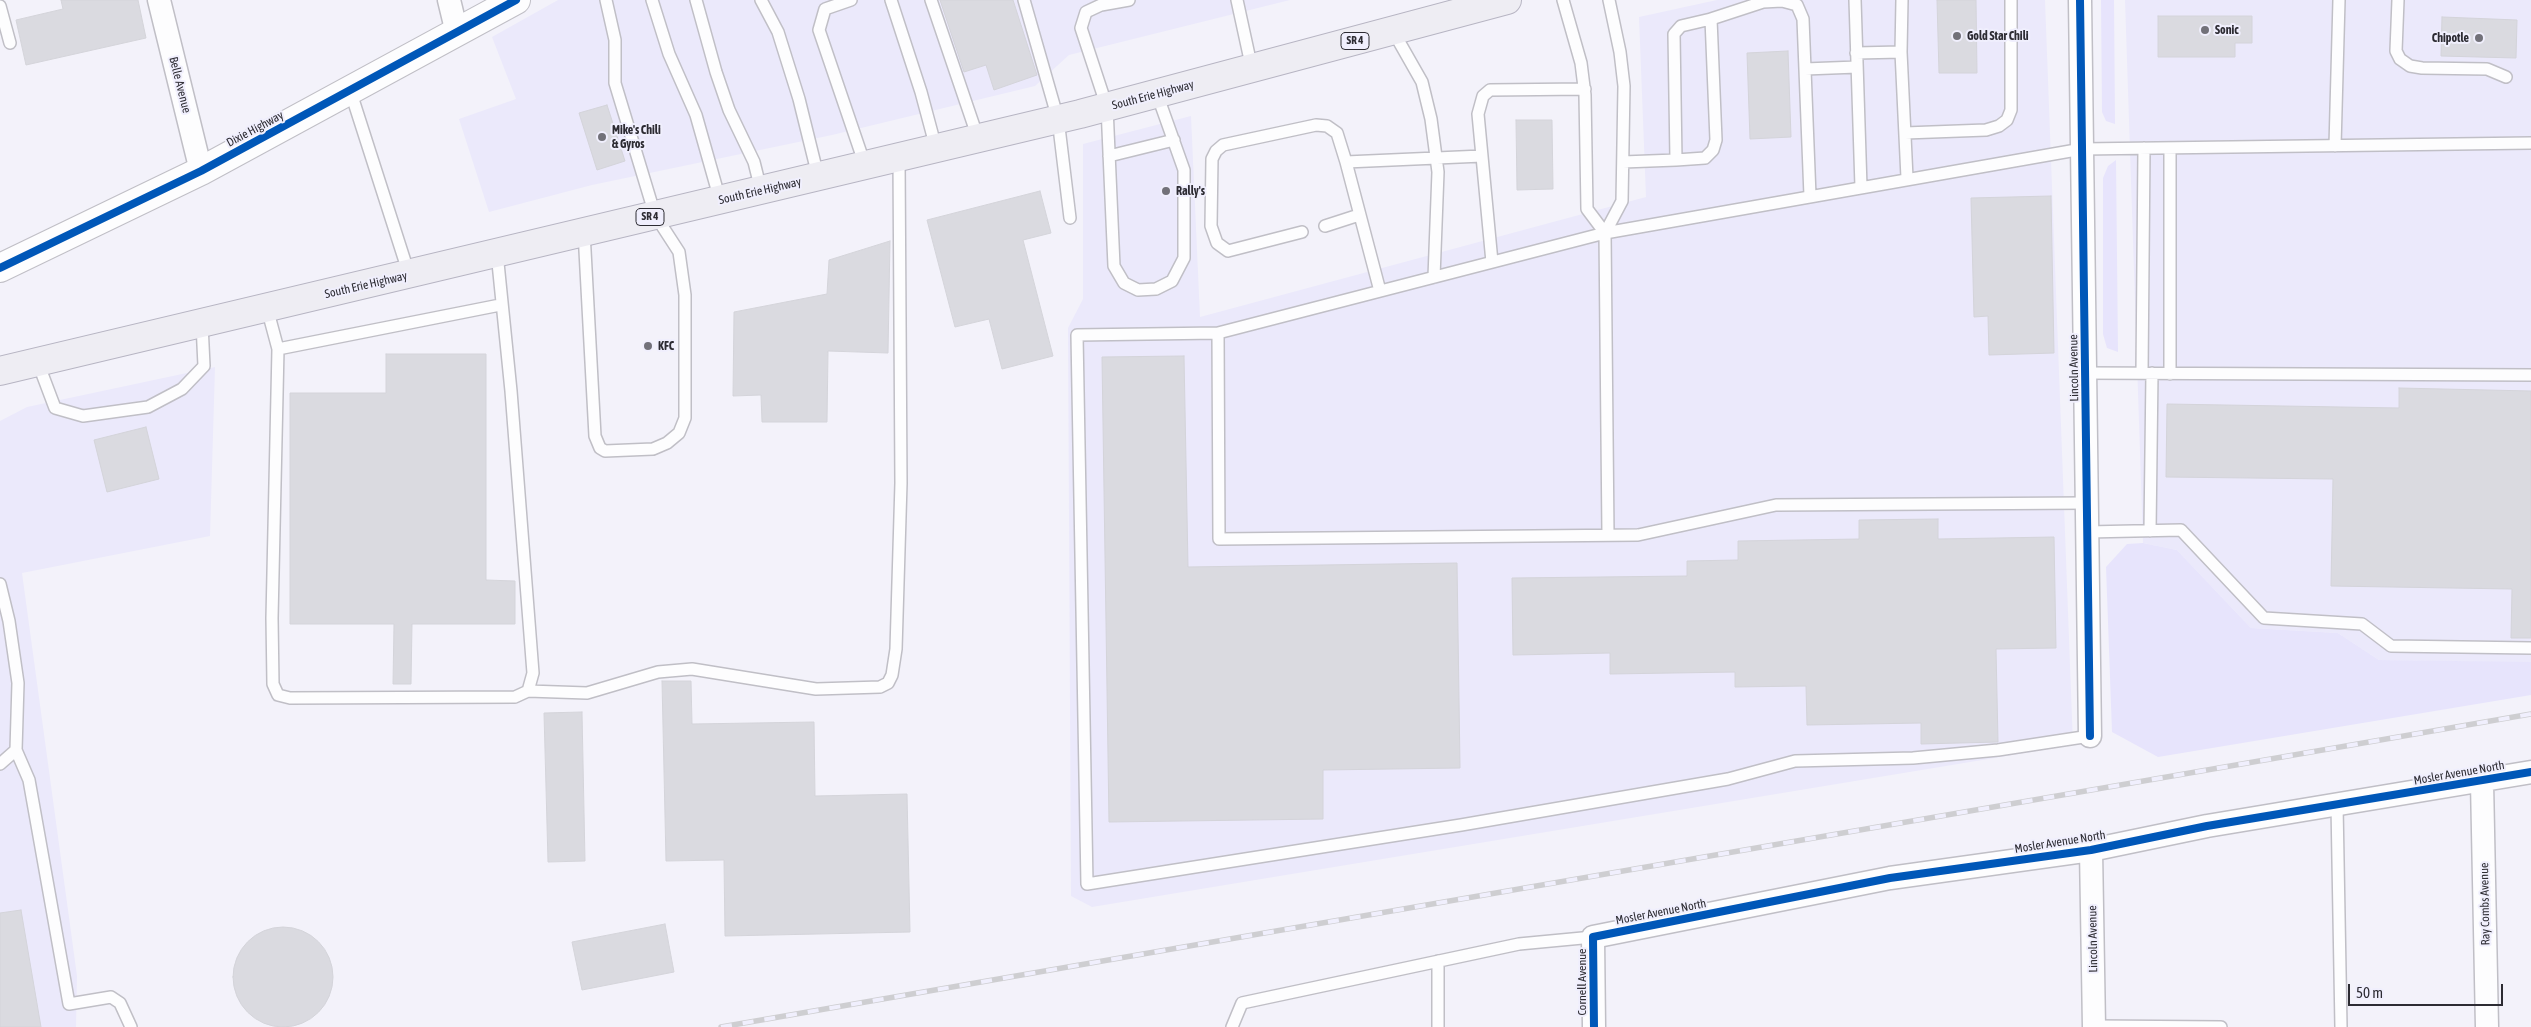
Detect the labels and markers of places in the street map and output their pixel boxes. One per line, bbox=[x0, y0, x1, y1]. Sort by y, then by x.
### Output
place label: Sonic bbox=[2215, 23, 2239, 37]
marker: Sonic bbox=[2199, 24, 2211, 36]
place label: Gold Star Chili bbox=[1967, 29, 2029, 43]
marker: Gold Star Chili bbox=[1951, 30, 1963, 42]
place label: Chipotle bbox=[2432, 31, 2469, 45]
marker: Chipotle bbox=[2473, 32, 2485, 44]
place label: Mike's Chili & Gyros bbox=[612, 123, 661, 151]
marker: Mike's Chili & Gyros bbox=[596, 131, 608, 143]
place label: Rally's bbox=[1176, 184, 1205, 198]
marker: Rally's bbox=[1160, 185, 1172, 197]
place label: KFC bbox=[658, 339, 674, 353]
marker: KFC bbox=[642, 340, 654, 352]

